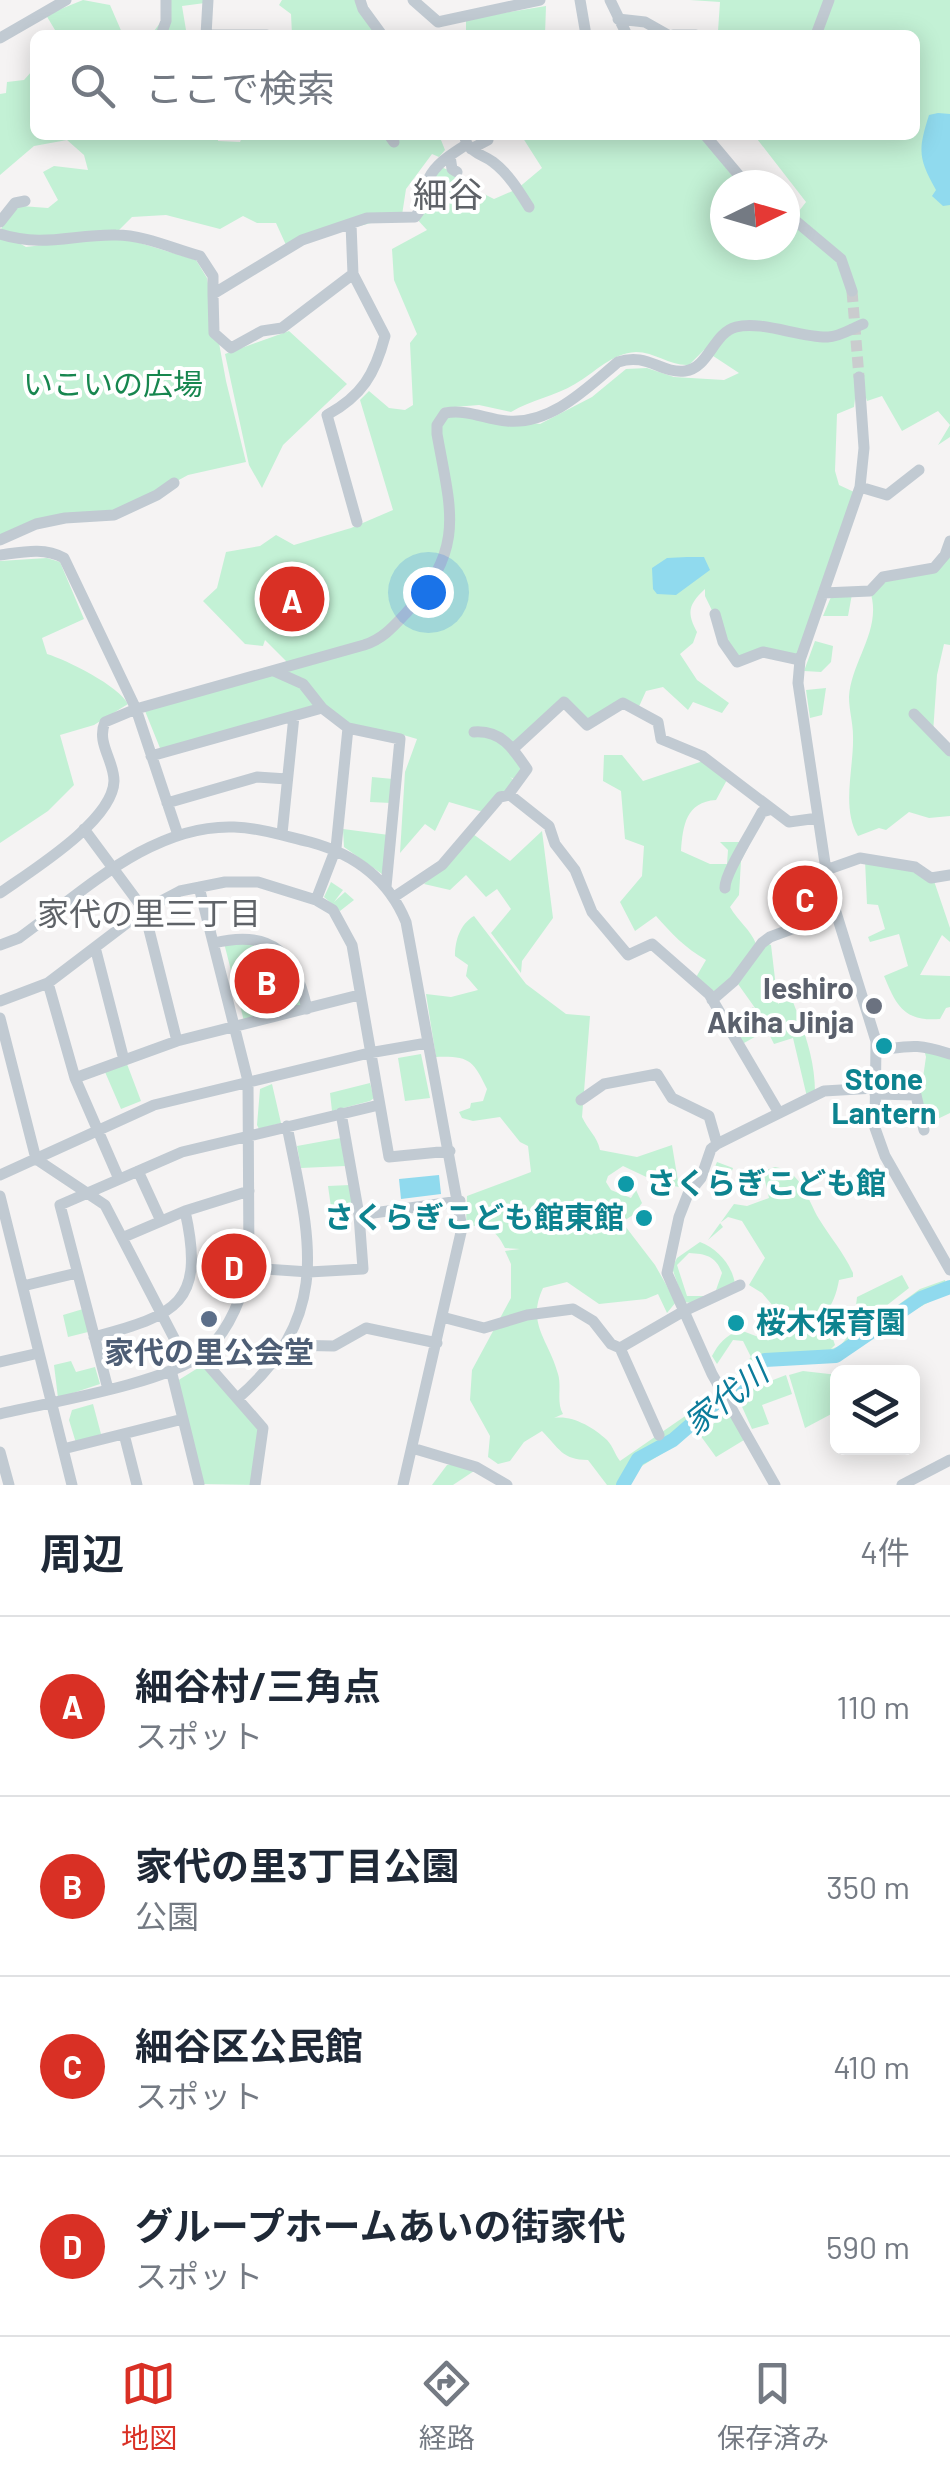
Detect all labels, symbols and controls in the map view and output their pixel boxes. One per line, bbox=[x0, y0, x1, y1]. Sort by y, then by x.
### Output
search box bbox=[30, 30, 920, 140]
icon: search bbox=[65, 58, 120, 113]
text: ここで検索 bbox=[145, 64, 335, 110]
north arrow bbox=[710, 170, 800, 260]
district label: 細谷 bbox=[413, 172, 483, 214]
park label: いこいの広場 bbox=[23, 365, 203, 401]
pin: A bbox=[260, 562, 324, 636]
your location bbox=[403, 567, 454, 618]
pin: C bbox=[772, 860, 838, 936]
district label: 家代の里三丁目 bbox=[37, 893, 261, 931]
pin: B bbox=[234, 944, 300, 1018]
place label: Ieshiro Akiha Jinja bbox=[707, 969, 854, 1039]
marker: Ieshiro Akiha Jinja bbox=[863, 995, 885, 1017]
marker: Stone Lantern bbox=[873, 1035, 895, 1057]
place label: Stone Lantern bbox=[832, 1060, 936, 1130]
place label: さくらぎこども館 bbox=[646, 1164, 886, 1200]
marker: さくらぎこども館 bbox=[615, 1173, 637, 1195]
place label: さくらぎこども館東館 bbox=[324, 1198, 624, 1234]
marker: さくらぎこども館東館 bbox=[633, 1207, 655, 1229]
pin: D bbox=[202, 1228, 266, 1304]
place label: 桜木保育園 bbox=[756, 1303, 906, 1339]
marker: 家代の里公会堂 bbox=[198, 1308, 220, 1330]
marker: 桜木保育園 bbox=[725, 1312, 747, 1334]
place label: 家代の里公会堂 bbox=[104, 1333, 314, 1369]
water label: 家代川 bbox=[675, 1350, 777, 1441]
map controls bbox=[830, 1365, 920, 1455]
button: layers bbox=[830, 1365, 920, 1455]
text: 周辺 bbox=[40, 1527, 124, 1577]
text: 4件 bbox=[860, 1532, 910, 1570]
text: 細谷村/三角点 bbox=[135, 1662, 381, 1708]
text: A bbox=[62, 1687, 83, 1725]
text: 110 m bbox=[837, 1687, 910, 1725]
text: スポット bbox=[135, 1716, 263, 1754]
text: 家代の里3丁目公園 bbox=[135, 1842, 460, 1888]
text: B bbox=[63, 1867, 82, 1905]
text: 350 m bbox=[826, 1867, 910, 1905]
text: 公園 bbox=[135, 1896, 199, 1934]
text: 細谷区公民館 bbox=[135, 2022, 363, 2068]
text: C bbox=[63, 2047, 82, 2085]
text: 410 m bbox=[833, 2047, 910, 2085]
text: スポット bbox=[135, 2076, 263, 2114]
text: グループホームあいの街家代 bbox=[135, 2202, 626, 2248]
text: D bbox=[63, 2227, 82, 2265]
text: 590 m bbox=[826, 2227, 910, 2265]
text: スポット bbox=[135, 2256, 263, 2294]
tab: 地図 bbox=[121, 2356, 177, 2456]
tab: 経路 bbox=[419, 2356, 475, 2456]
tab: 保存済み bbox=[717, 2356, 829, 2456]

